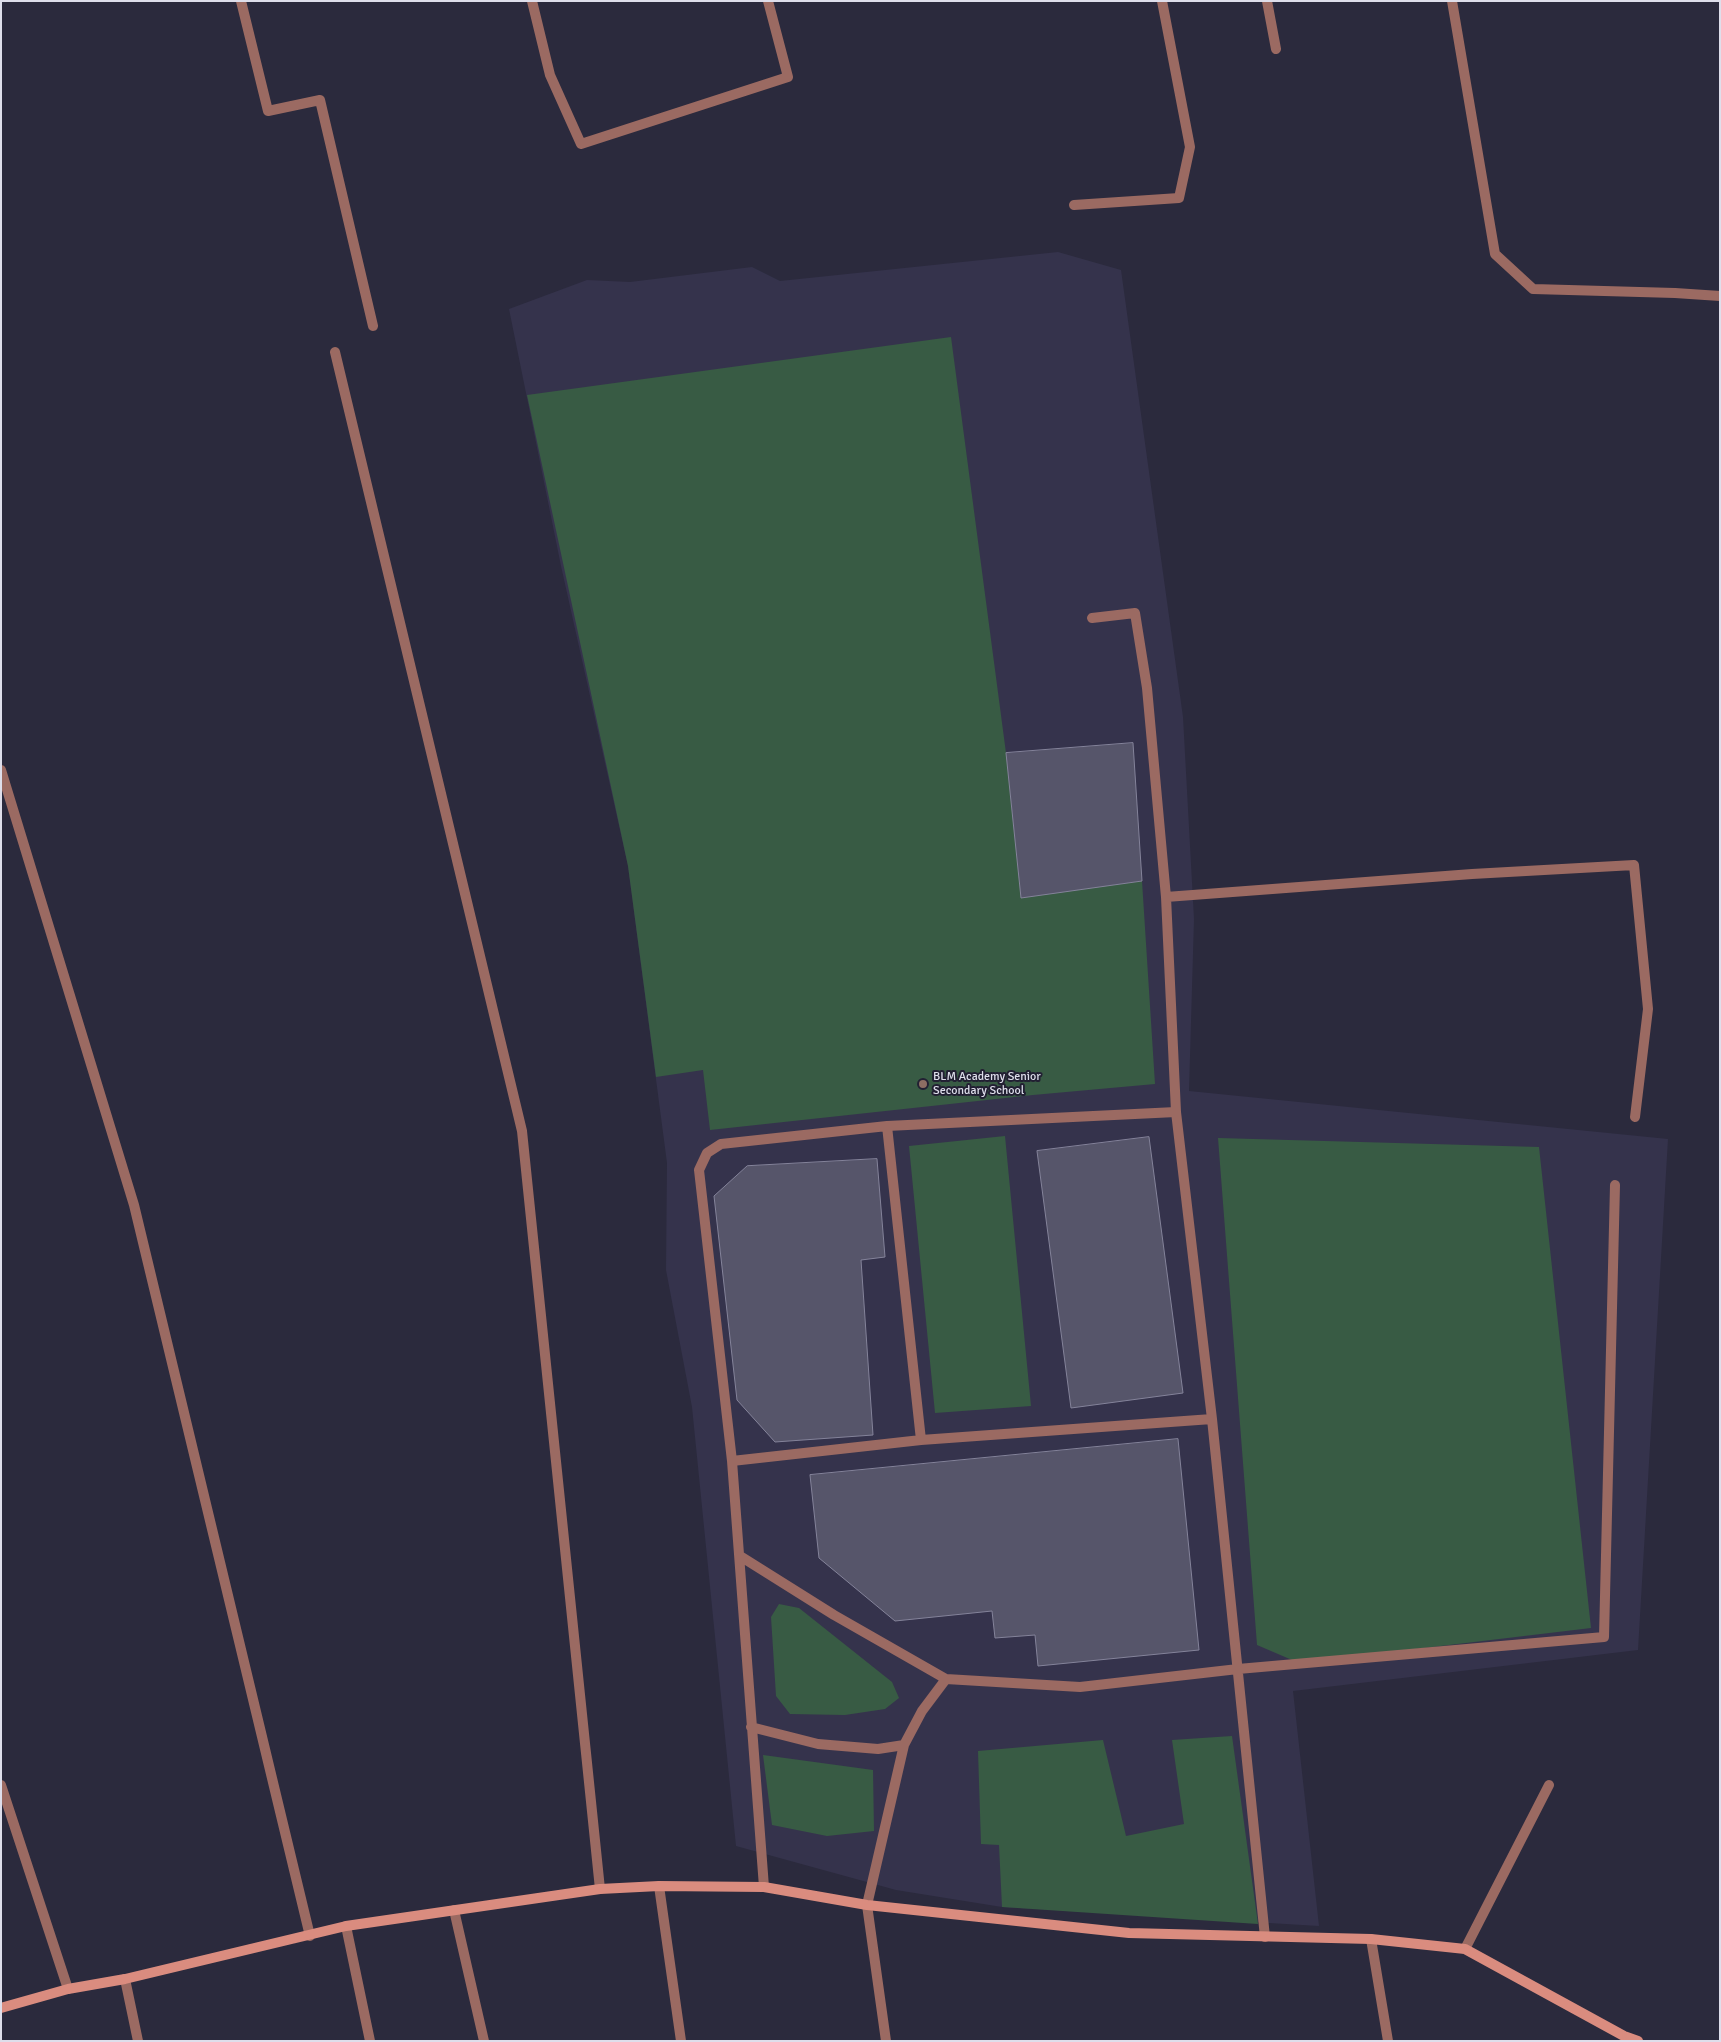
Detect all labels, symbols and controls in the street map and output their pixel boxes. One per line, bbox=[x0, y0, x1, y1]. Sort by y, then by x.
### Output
place label: BLM Academy Senior Secondary School bbox=[933, 1070, 1041, 1098]
marker: BLM Academy Senior Secondary School bbox=[917, 1078, 929, 1090]

